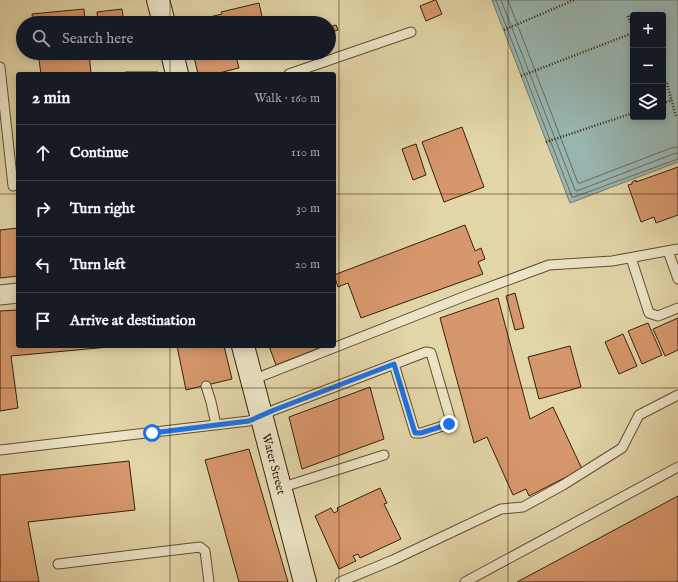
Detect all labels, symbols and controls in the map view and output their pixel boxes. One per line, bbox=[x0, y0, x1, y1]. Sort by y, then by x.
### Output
map controls bbox=[630, 12, 666, 120]
button: + bbox=[630, 12, 666, 48]
search box bbox=[16, 16, 336, 60]
icon: search bbox=[30, 27, 52, 49]
text: Search here bbox=[62, 29, 133, 48]
button: − bbox=[630, 48, 666, 84]
button: layers bbox=[630, 84, 666, 120]
text: 2 min bbox=[32, 88, 70, 109]
text: Walk · 160 m bbox=[254, 90, 320, 107]
icon: ahead bbox=[32, 142, 54, 164]
text: Continue bbox=[70, 143, 128, 162]
text: 110 m bbox=[291, 144, 320, 161]
icon: right bbox=[32, 198, 54, 220]
text: Turn right bbox=[70, 199, 135, 218]
text: 30 m bbox=[296, 200, 320, 217]
icon: left bbox=[32, 254, 54, 276]
text: Turn left bbox=[70, 255, 126, 274]
text: 20 m bbox=[295, 256, 320, 273]
icon: arrive bbox=[32, 310, 54, 332]
text: Arrive at destination bbox=[70, 311, 196, 330]
route end bbox=[440, 415, 458, 433]
route start bbox=[143, 424, 161, 442]
street label: Water Street bbox=[259, 432, 289, 496]

